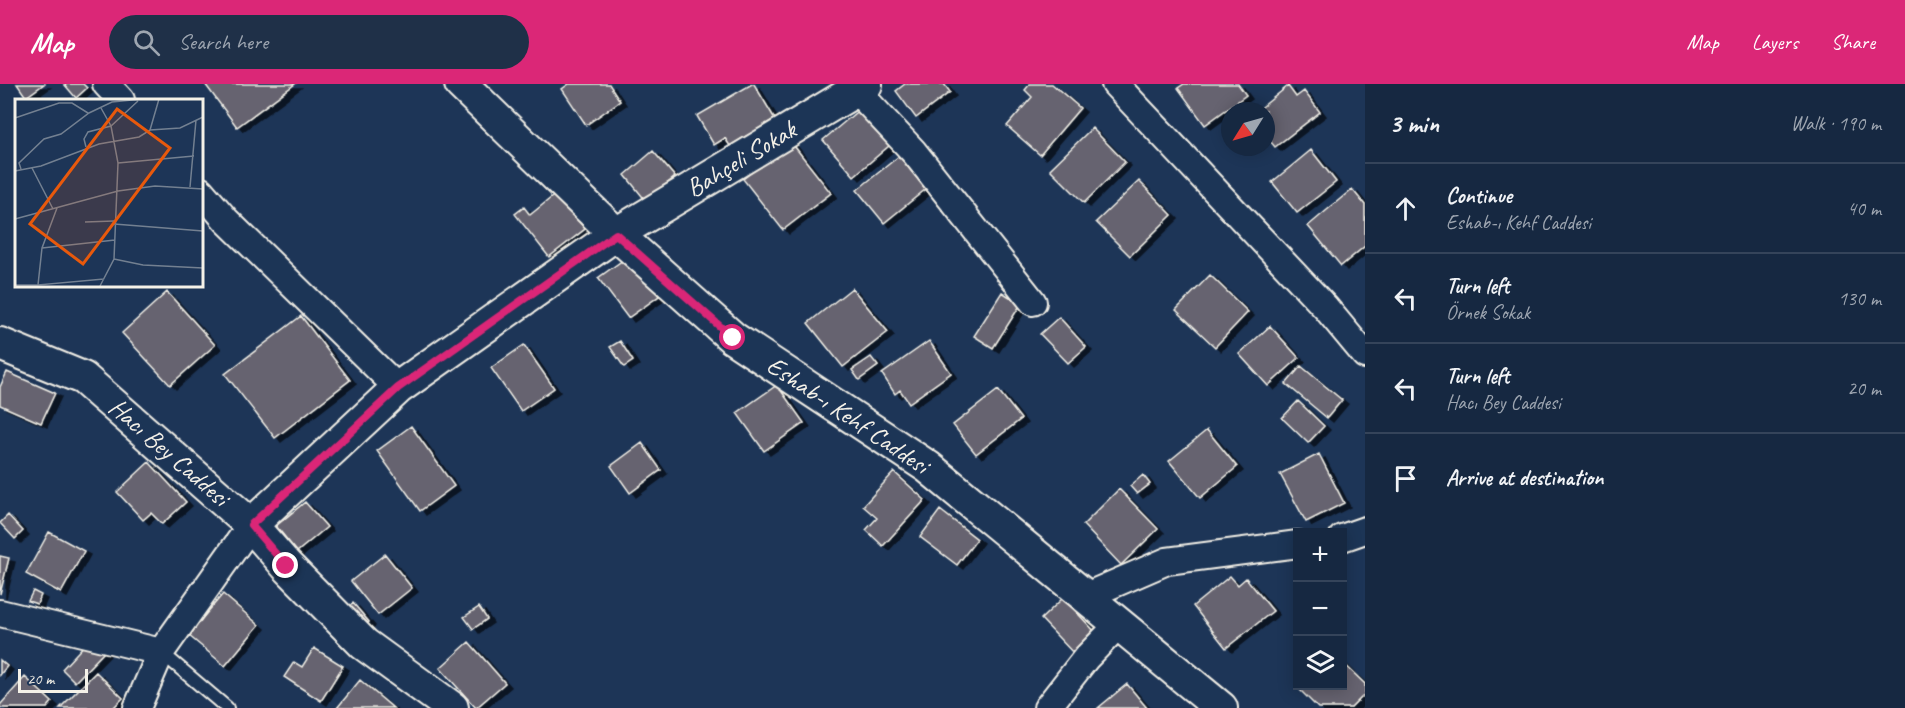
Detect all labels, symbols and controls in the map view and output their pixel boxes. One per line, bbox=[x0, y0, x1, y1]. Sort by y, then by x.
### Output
search box bbox=[109, 15, 529, 69]
text: Map bbox=[30, 25, 73, 60]
icon: search bbox=[130, 26, 163, 59]
text: Search here bbox=[178, 28, 268, 56]
text: Map bbox=[1686, 29, 1719, 55]
text: Layers bbox=[1752, 29, 1798, 55]
text: Share bbox=[1831, 29, 1875, 55]
inset map bbox=[15, 99, 202, 286]
north arrow bbox=[1221, 102, 1275, 156]
text: 3 min bbox=[1389, 107, 1439, 140]
text: Walk · 190 m bbox=[1791, 111, 1881, 136]
street label: Bahçeli Sokak bbox=[680, 112, 804, 205]
text: Continue bbox=[1446, 182, 1512, 210]
icon: ahead bbox=[1389, 192, 1422, 225]
text: 40 m bbox=[1847, 196, 1881, 221]
text: Eshab-ı Kehf Caddesi bbox=[1446, 210, 1591, 235]
text: Turn left bbox=[1446, 272, 1510, 300]
icon: left bbox=[1389, 282, 1422, 315]
text: 130 m bbox=[1838, 286, 1881, 311]
text: Örnek Sokak bbox=[1446, 300, 1530, 325]
route start bbox=[719, 324, 745, 350]
street label: Eshab-ı Kehf Caddesi bbox=[761, 349, 938, 483]
text: Turn left bbox=[1446, 362, 1510, 390]
icon: left bbox=[1389, 372, 1422, 405]
text: 20 m bbox=[1847, 376, 1881, 401]
text: Hacı Bey Caddesi bbox=[1446, 390, 1561, 415]
street label: Hacı Bey Caddesi bbox=[102, 391, 238, 515]
icon: arrive bbox=[1389, 462, 1422, 495]
text: Arrive at destination bbox=[1446, 464, 1603, 492]
map controls bbox=[1293, 528, 1347, 690]
button: + bbox=[1293, 528, 1347, 582]
route end bbox=[272, 552, 298, 578]
button: − bbox=[1293, 582, 1347, 636]
button: layers bbox=[1293, 636, 1347, 690]
scale bar bbox=[18, 666, 88, 694]
text: 20 m bbox=[27, 669, 54, 689]

